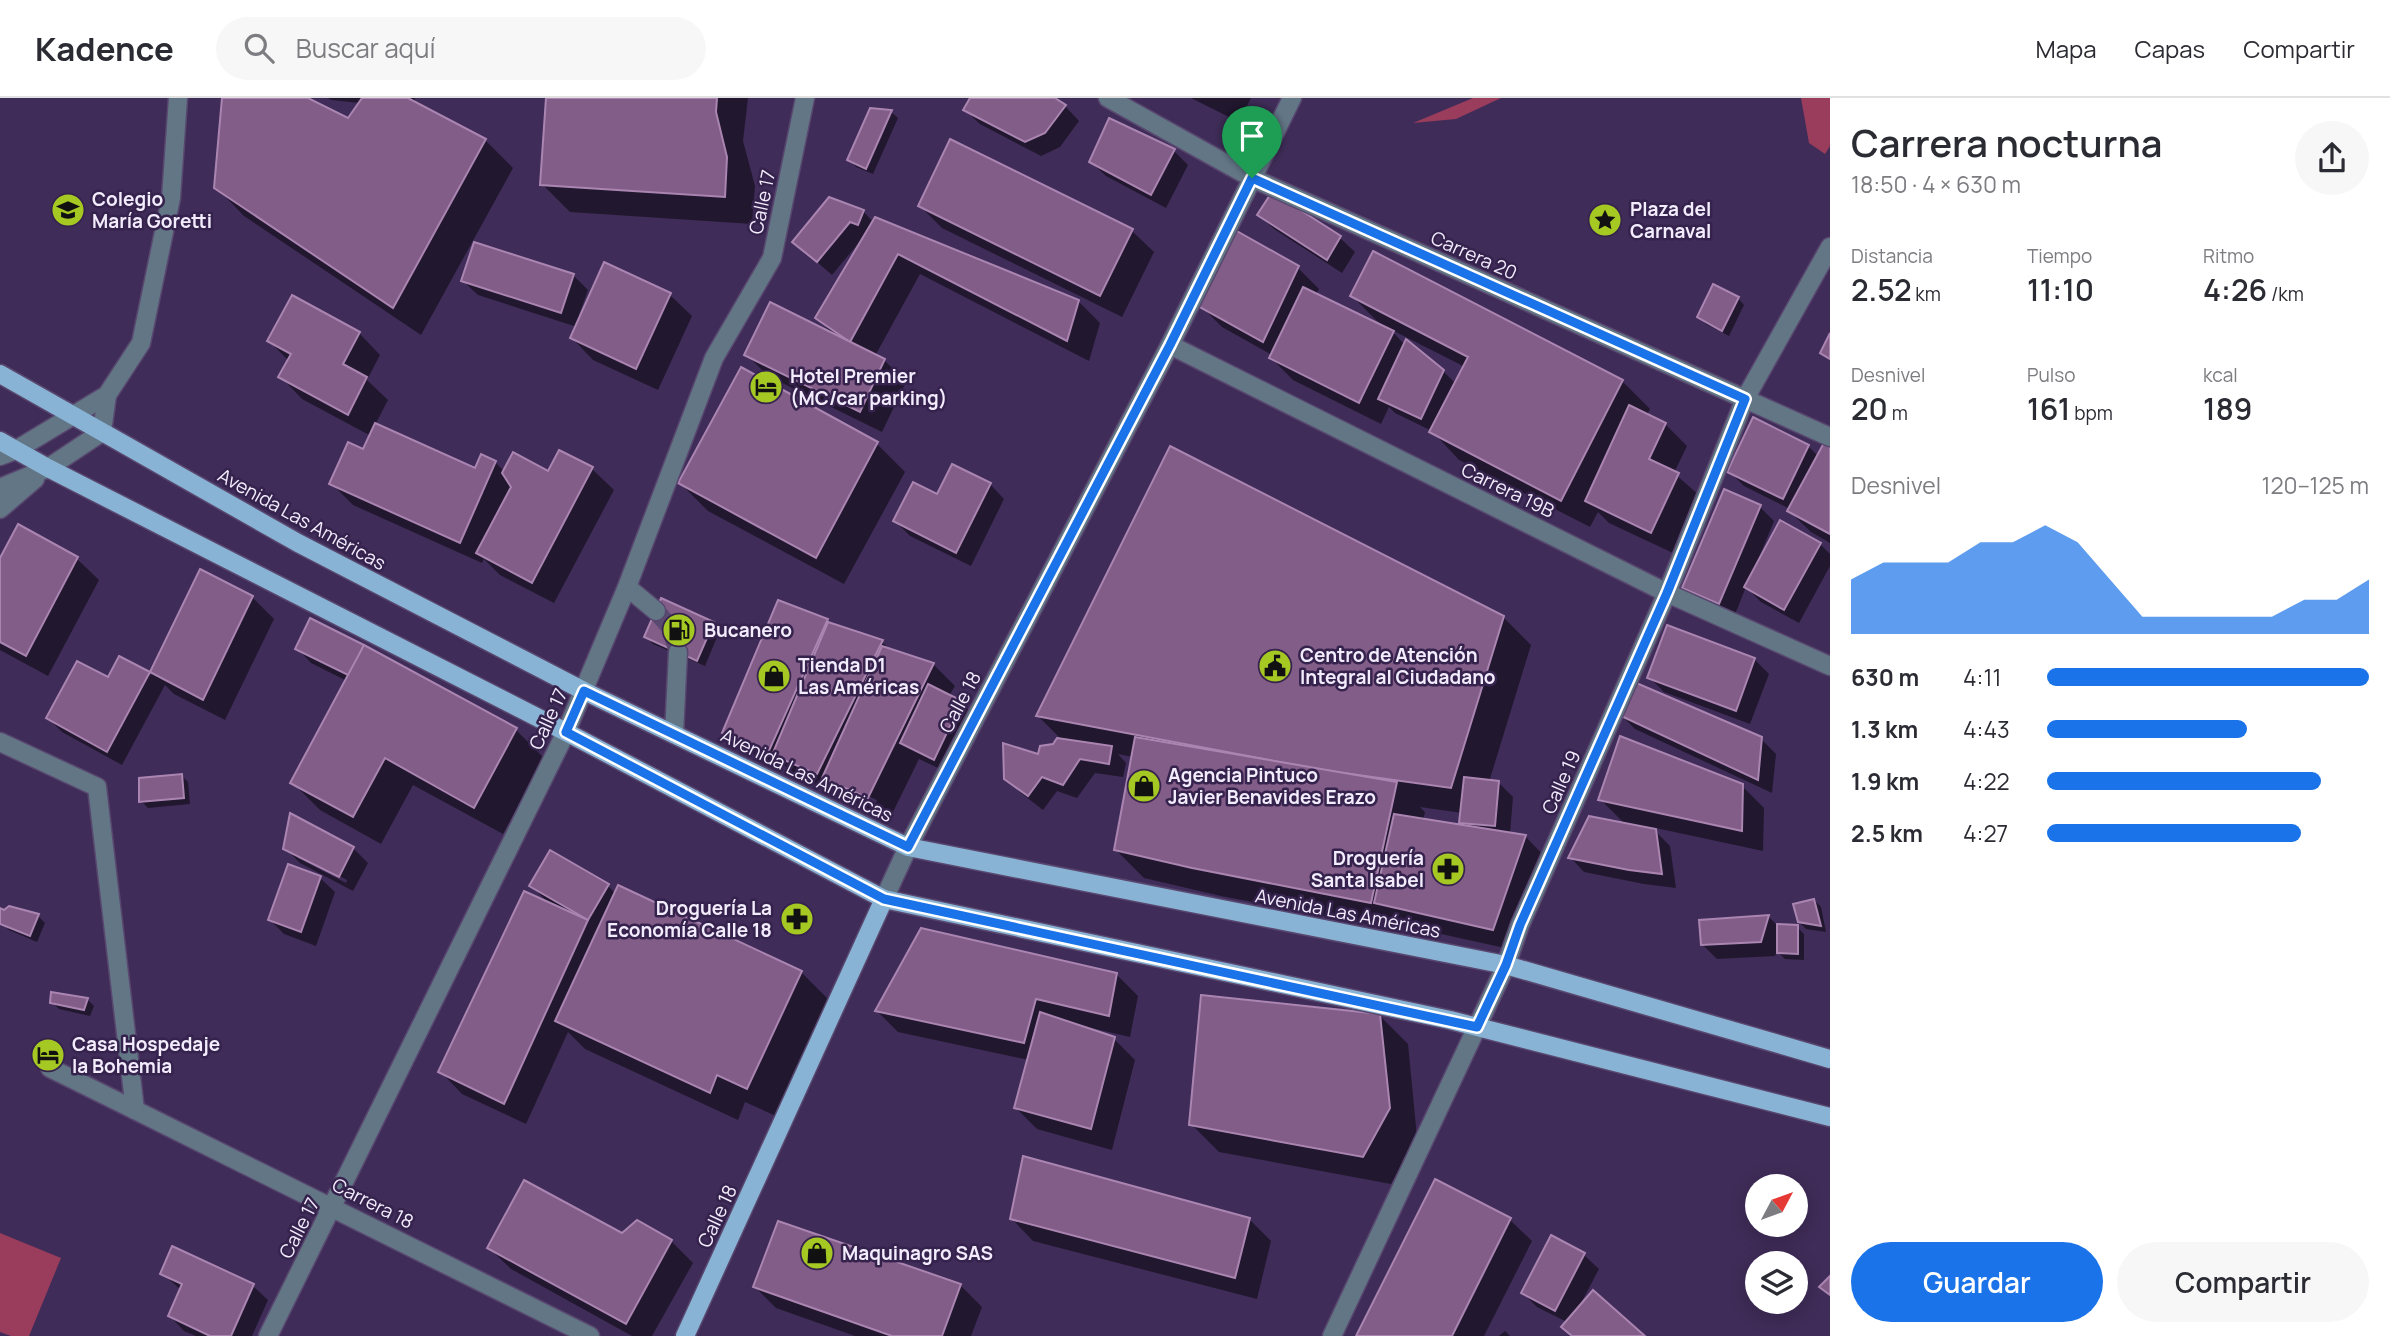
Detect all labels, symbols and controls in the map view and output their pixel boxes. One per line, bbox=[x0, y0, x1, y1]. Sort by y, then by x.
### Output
search box bbox=[216, 17, 706, 80]
text: Kadence bbox=[35, 26, 174, 71]
icon: search bbox=[240, 29, 278, 67]
text: Buscar aquí bbox=[296, 30, 436, 66]
text: Mapa bbox=[2036, 32, 2097, 65]
text: Capas bbox=[2135, 32, 2205, 65]
text: Compartir bbox=[2243, 32, 2355, 65]
pin bbox=[1222, 106, 1282, 178]
text: Carrera nocturna bbox=[1851, 116, 2162, 168]
icon: arrive bbox=[1233, 117, 1271, 155]
button: share bbox=[2295, 121, 2369, 195]
street label: Calle 17 bbox=[743, 168, 781, 236]
text: 18:50 · 4 × 630 m bbox=[1851, 168, 2021, 200]
place label: Colegio María Goretti bbox=[92, 186, 212, 234]
school or university icon: Colegio María Goretti bbox=[49, 191, 87, 229]
place label: Plaza del Carnaval bbox=[1630, 196, 1711, 244]
place icon: Plaza del Carnaval bbox=[1586, 201, 1624, 239]
street label: Carrera 20 bbox=[1427, 224, 1521, 286]
text: Distancia bbox=[1851, 243, 1933, 269]
text: Tiempo bbox=[2027, 243, 2092, 269]
text: Ritmo bbox=[2203, 243, 2254, 269]
text: 2.52 bbox=[1851, 269, 1912, 310]
text: 11:10 bbox=[2027, 269, 2094, 310]
text: 4:26 bbox=[2203, 269, 2267, 310]
text: km bbox=[1912, 281, 1941, 307]
text: /km bbox=[2267, 281, 2304, 307]
text: Desnivel bbox=[1851, 362, 1925, 388]
text: Pulso bbox=[2027, 362, 2075, 388]
text: kcal bbox=[2203, 362, 2238, 388]
place label: Hotel Premier (MC/car parking) bbox=[790, 363, 947, 411]
hotel icon: Hotel Premier (MC/car parking) bbox=[747, 368, 785, 406]
text: 20 bbox=[1851, 388, 1888, 429]
text: 161 bbox=[2027, 388, 2071, 429]
text: 189 bbox=[2203, 388, 2252, 429]
text: m bbox=[1888, 400, 1908, 426]
text: bpm bbox=[2071, 400, 2113, 426]
street label: Carrera 19B bbox=[1457, 456, 1559, 524]
street label: Avenida Las Américas bbox=[213, 462, 391, 576]
text: Desnivel bbox=[1851, 469, 1941, 501]
text: 120–125 m bbox=[2261, 469, 2369, 501]
fuel station icon: Bucanero bbox=[660, 611, 698, 649]
place label: Bucanero bbox=[704, 617, 792, 643]
place label: Centro de Atención Integral al Ciudadano bbox=[1300, 642, 1496, 690]
public building icon: Centro de Atención Integral al Ciudadano bbox=[1256, 647, 1294, 685]
place label: Tienda D1 Las Américas bbox=[798, 652, 919, 700]
shop icon: Tienda D1 Las Américas bbox=[755, 657, 793, 695]
text: 630 m bbox=[1851, 661, 1919, 693]
text: 4:11 bbox=[1963, 661, 2001, 693]
street label: Calle 18 bbox=[933, 667, 987, 737]
street label: Calle 17 bbox=[523, 684, 573, 754]
text: 1.3 km bbox=[1851, 713, 1918, 745]
text: 4:43 bbox=[1963, 713, 2010, 745]
street label: Avenida Las Américas bbox=[717, 722, 897, 828]
street label: Calle 19 bbox=[1535, 746, 1587, 818]
place label: Agencia Pintuco Javier Benavides Erazo bbox=[1168, 762, 1376, 810]
text: 1.9 km bbox=[1851, 765, 1919, 797]
text: 4:22 bbox=[1963, 765, 2010, 797]
shop icon: Agencia Pintuco Javier Benavides Erazo bbox=[1125, 767, 1163, 805]
text: 2.5 km bbox=[1851, 817, 1923, 849]
text: 4:27 bbox=[1963, 817, 2008, 849]
place label: Droguería Santa Isabel bbox=[1311, 845, 1424, 893]
pharmacy icon: Droguería Santa Isabel bbox=[1429, 850, 1467, 888]
street label: Avenida Las Américas bbox=[1253, 882, 1443, 944]
place label: Droguería La Economía Calle 18 bbox=[607, 895, 772, 943]
pharmacy icon: Droguería La Economía Calle 18 bbox=[778, 900, 816, 938]
place label: Casa Hospedaje la Bohemia bbox=[72, 1031, 220, 1079]
hotel icon: Casa Hospedaje la Bohemia bbox=[29, 1036, 67, 1074]
street label: Carrera 18 bbox=[328, 1171, 418, 1235]
north arrow bbox=[1745, 1174, 1808, 1237]
map controls bbox=[1745, 1174, 1808, 1314]
street label: Calle 18 bbox=[691, 1180, 743, 1252]
street label: Calle 17 bbox=[273, 1193, 325, 1263]
shop icon: Maquinagro SAS bbox=[798, 1234, 836, 1272]
place label: Maquinagro SAS bbox=[842, 1240, 993, 1266]
button: Guardar bbox=[1851, 1242, 2103, 1322]
button: Compartir bbox=[2117, 1242, 2369, 1322]
button: layers bbox=[1745, 1251, 1808, 1314]

